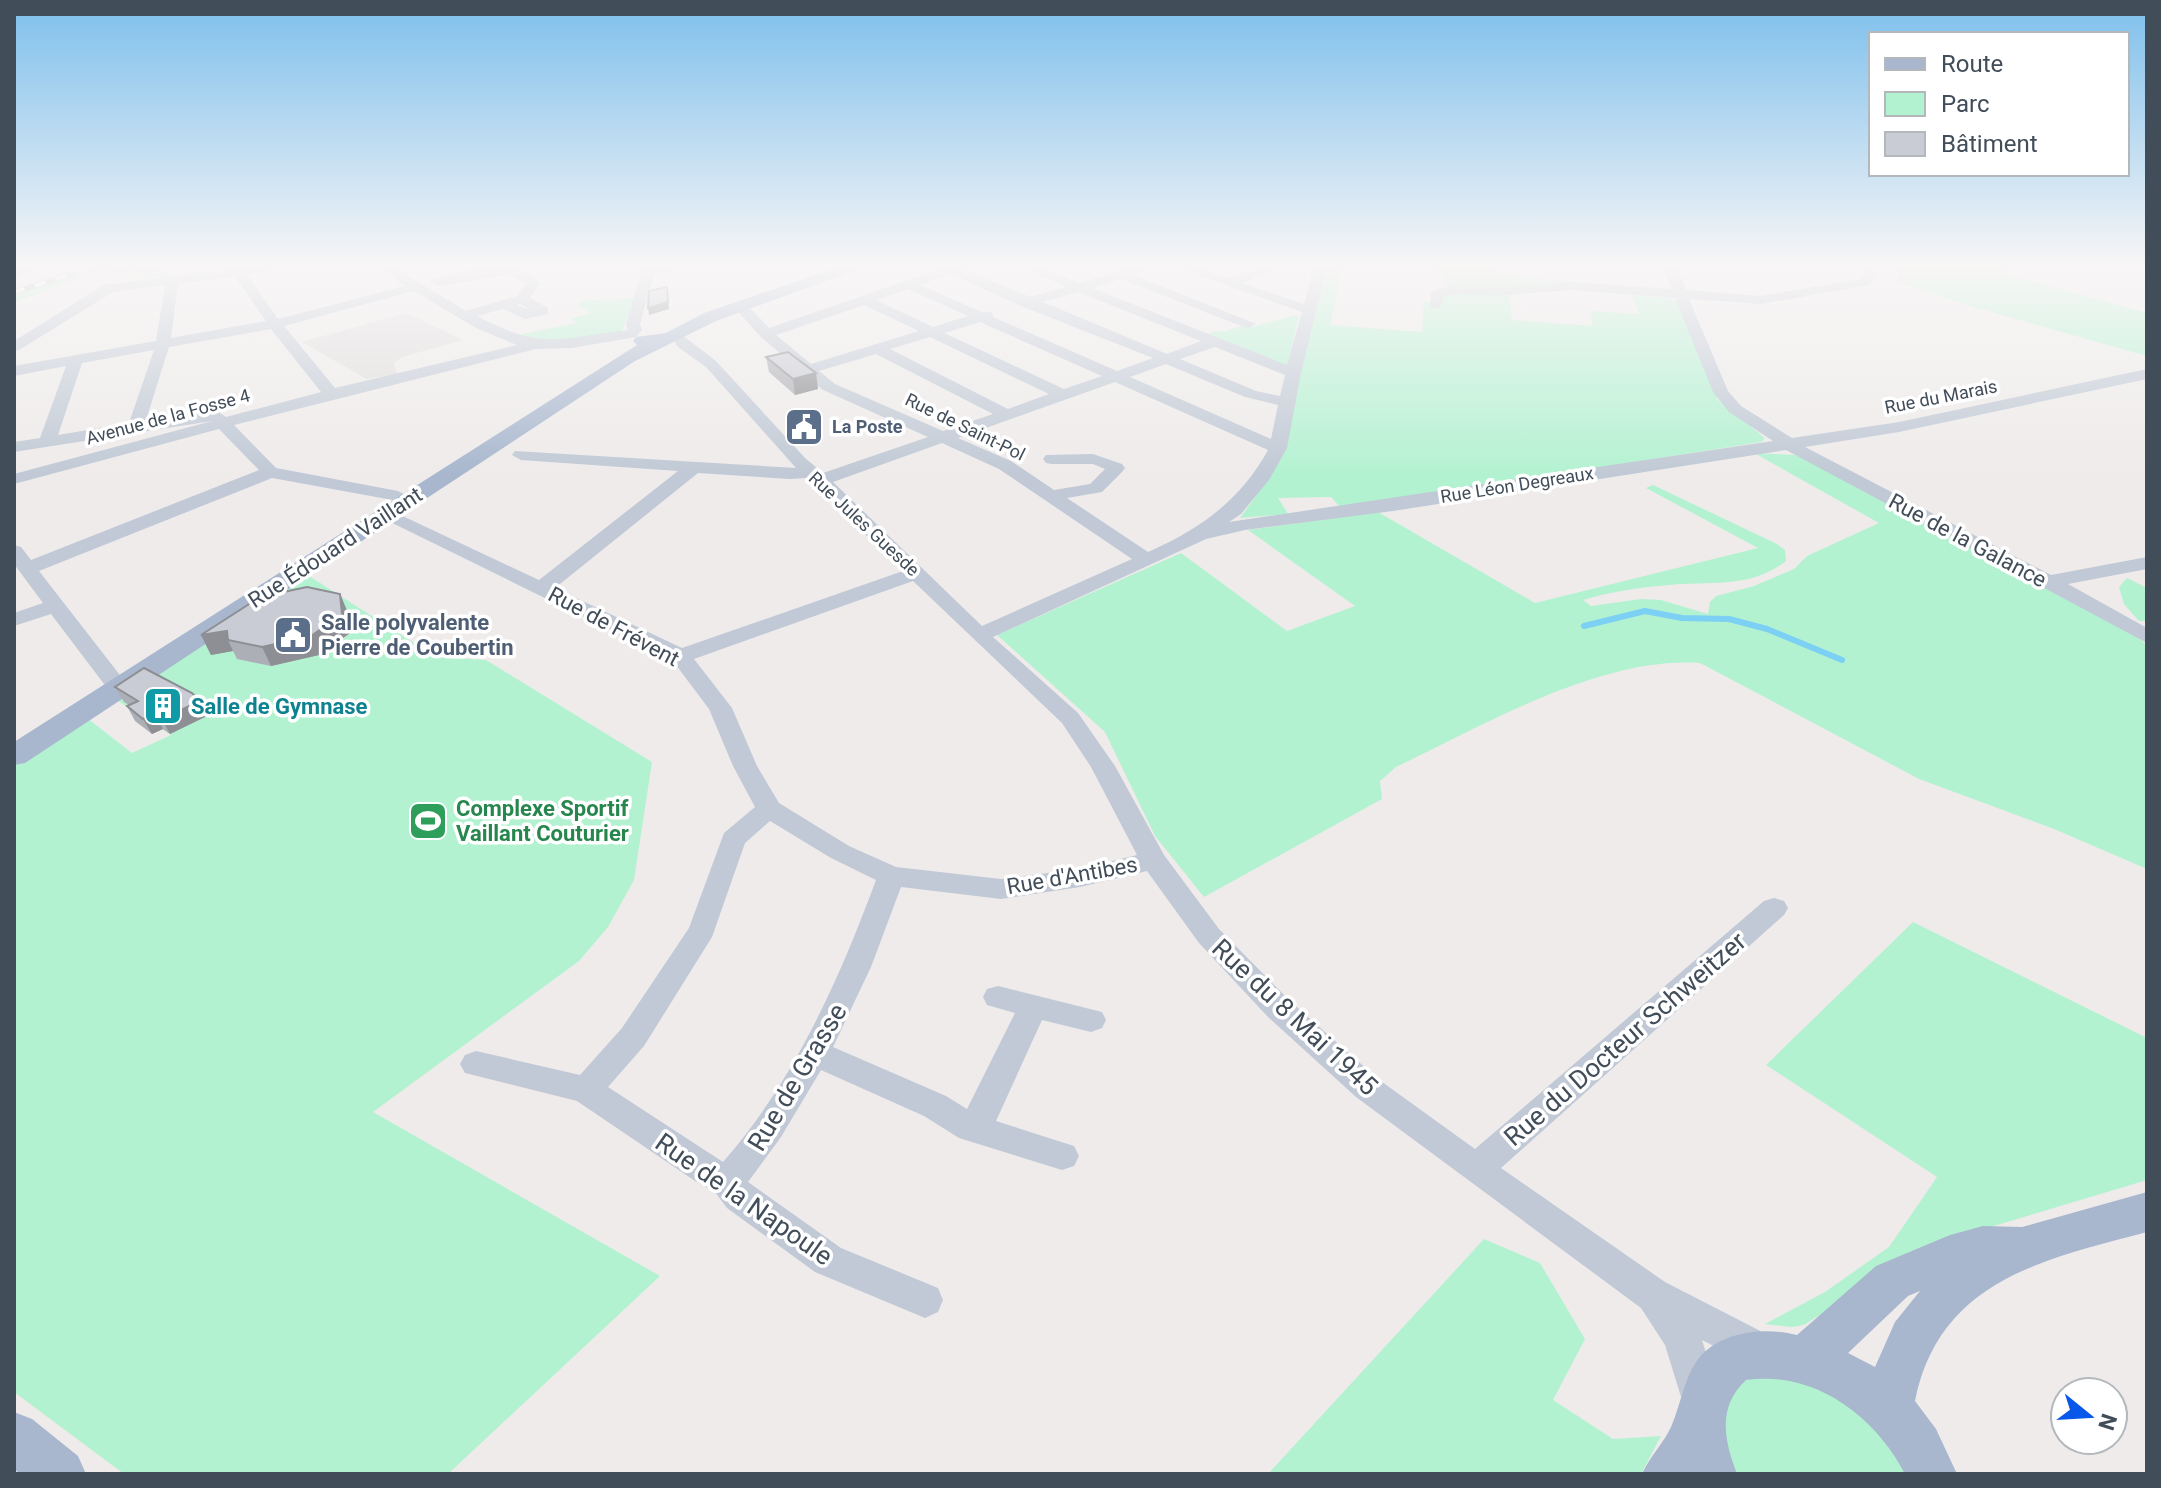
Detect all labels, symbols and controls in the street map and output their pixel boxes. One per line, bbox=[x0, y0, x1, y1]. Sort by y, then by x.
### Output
legend bbox=[1869, 32, 2129, 176]
text: Route bbox=[1941, 50, 2003, 78]
text: Parc bbox=[1941, 90, 1990, 118]
text: Bâtiment bbox=[1941, 130, 2038, 158]
street label: Rue du Marais bbox=[1883, 375, 1999, 418]
street label: Avenue de la Fosse 4 bbox=[84, 385, 252, 449]
street label: Rue de Saint-Pol bbox=[902, 388, 1029, 465]
public building icon: La Poste bbox=[783, 406, 825, 448]
place label: La Poste bbox=[832, 416, 903, 437]
street label: Rue Léon Degreaux bbox=[1439, 462, 1595, 507]
street label: Rue Jules Guesde bbox=[805, 467, 924, 580]
street label: Rue Édouard Vaillant bbox=[244, 482, 427, 613]
street label: Rue de la Galance bbox=[1885, 488, 2051, 592]
street label: Rue de Frévent bbox=[544, 581, 683, 671]
place label: Salle polyvalente Pierre de Coubertin bbox=[321, 610, 513, 660]
public building icon: Salle polyvalente Pierre de Coubertin bbox=[272, 614, 314, 656]
building icon: Salle de Gymnase bbox=[142, 685, 184, 727]
place label: Salle de Gymnase bbox=[191, 694, 368, 719]
place label: Complexe Sportif Vaillant Couturier bbox=[456, 796, 629, 846]
sports icon: Complexe Sportif Vaillant Couturier bbox=[407, 800, 449, 842]
street label: Rue d'Antibes bbox=[1005, 852, 1139, 899]
street label: Rue du Docteur Schweitzer bbox=[1498, 926, 1752, 1152]
street label: Rue du 8 Mai 1945 bbox=[1206, 933, 1384, 1101]
street label: Rue de Grasse bbox=[741, 998, 853, 1156]
street label: Rue de la Napoule bbox=[650, 1127, 838, 1271]
north arrow bbox=[2049, 1376, 2129, 1456]
text: N bbox=[2093, 1411, 2122, 1433]

